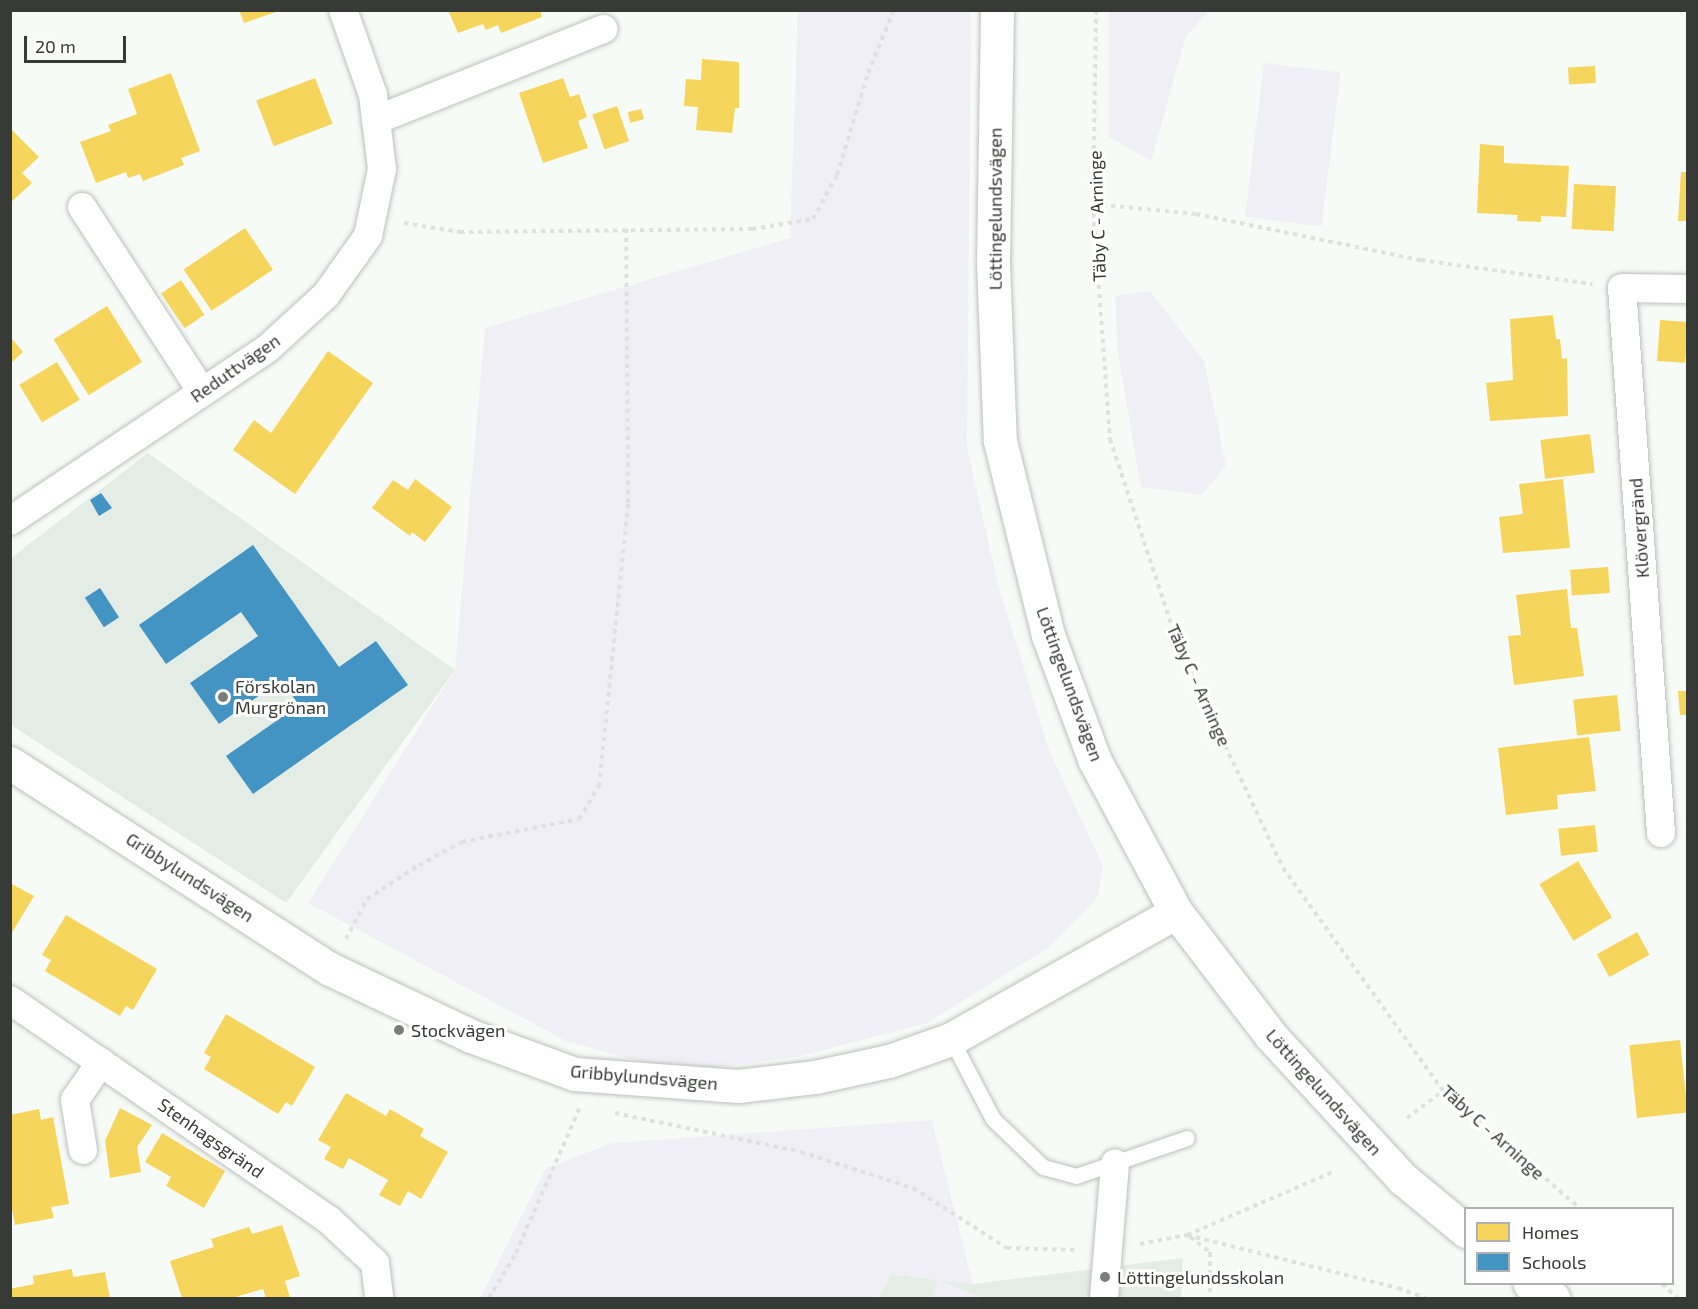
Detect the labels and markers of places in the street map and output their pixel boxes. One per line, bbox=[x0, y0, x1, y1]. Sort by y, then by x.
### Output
place label: Förskolan Murgrönan bbox=[235, 676, 326, 718]
marker: Förskolan Murgrönan bbox=[216, 690, 230, 704]
place label: Stockvägen bbox=[411, 1019, 505, 1041]
marker: Stockvägen bbox=[392, 1023, 406, 1037]
place label: Löttingelundsskolan bbox=[1117, 1266, 1284, 1288]
marker: Löttingelundsskolan bbox=[1098, 1270, 1112, 1284]

